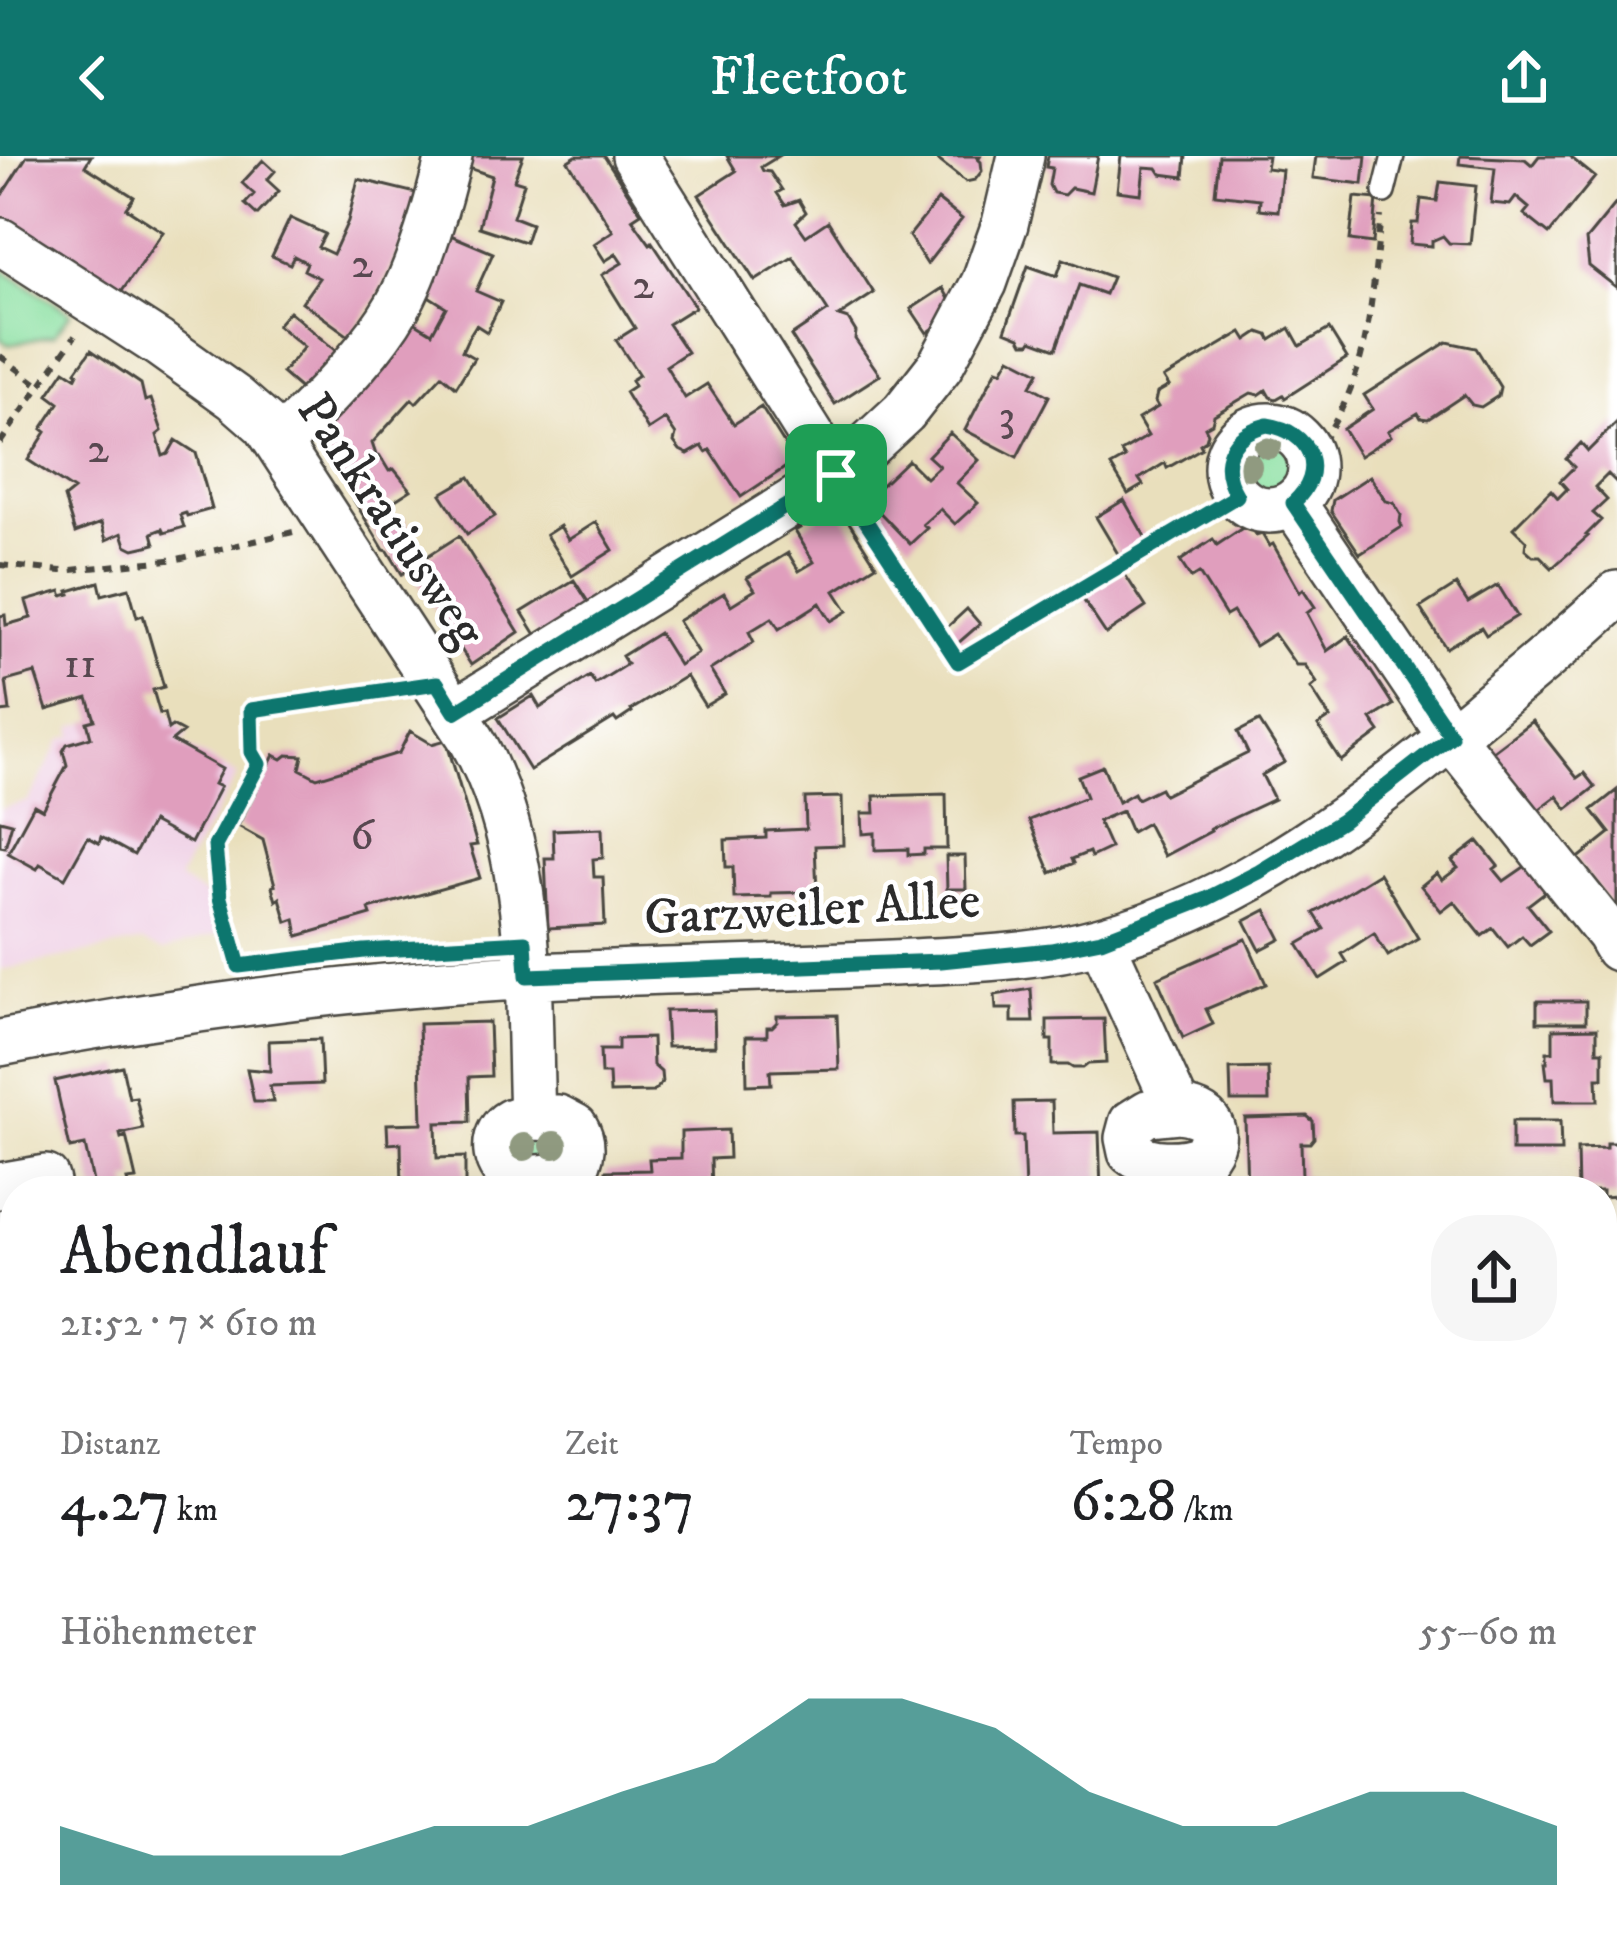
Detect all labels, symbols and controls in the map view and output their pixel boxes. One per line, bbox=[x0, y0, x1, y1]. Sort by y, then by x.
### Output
icon: back bbox=[60, 45, 126, 111]
text: Fleetfoot bbox=[710, 45, 907, 112]
icon: share bbox=[1491, 45, 1557, 111]
house number: 2 bbox=[351, 236, 373, 292]
house number: 2 bbox=[632, 257, 654, 313]
street label: Pankratiusweg bbox=[282, 381, 499, 660]
house number: 3 bbox=[999, 388, 1015, 444]
house number: 2 bbox=[87, 421, 109, 477]
pin bbox=[785, 424, 887, 526]
icon: arrive bbox=[803, 442, 869, 508]
house number: 11 bbox=[63, 636, 97, 692]
house number: 6 bbox=[350, 808, 375, 864]
street label: Garzweiler Allee bbox=[642, 869, 982, 951]
text: Abendlauf bbox=[60, 1213, 328, 1295]
button: share bbox=[1431, 1215, 1557, 1341]
text: 21:52 · 7 × 610 m bbox=[60, 1299, 317, 1348]
text: Distanz bbox=[60, 1424, 160, 1465]
text: Zeit bbox=[565, 1424, 619, 1465]
text: Tempo bbox=[1070, 1424, 1163, 1465]
text: 4.27 bbox=[60, 1465, 170, 1540]
text: 27:37 bbox=[565, 1465, 694, 1540]
text: 6:28 bbox=[1070, 1465, 1176, 1540]
text: km bbox=[170, 1490, 218, 1531]
text: /km bbox=[1176, 1490, 1234, 1531]
text: Höhenmeter bbox=[60, 1608, 256, 1657]
text: 55–60 m bbox=[1419, 1608, 1557, 1657]

